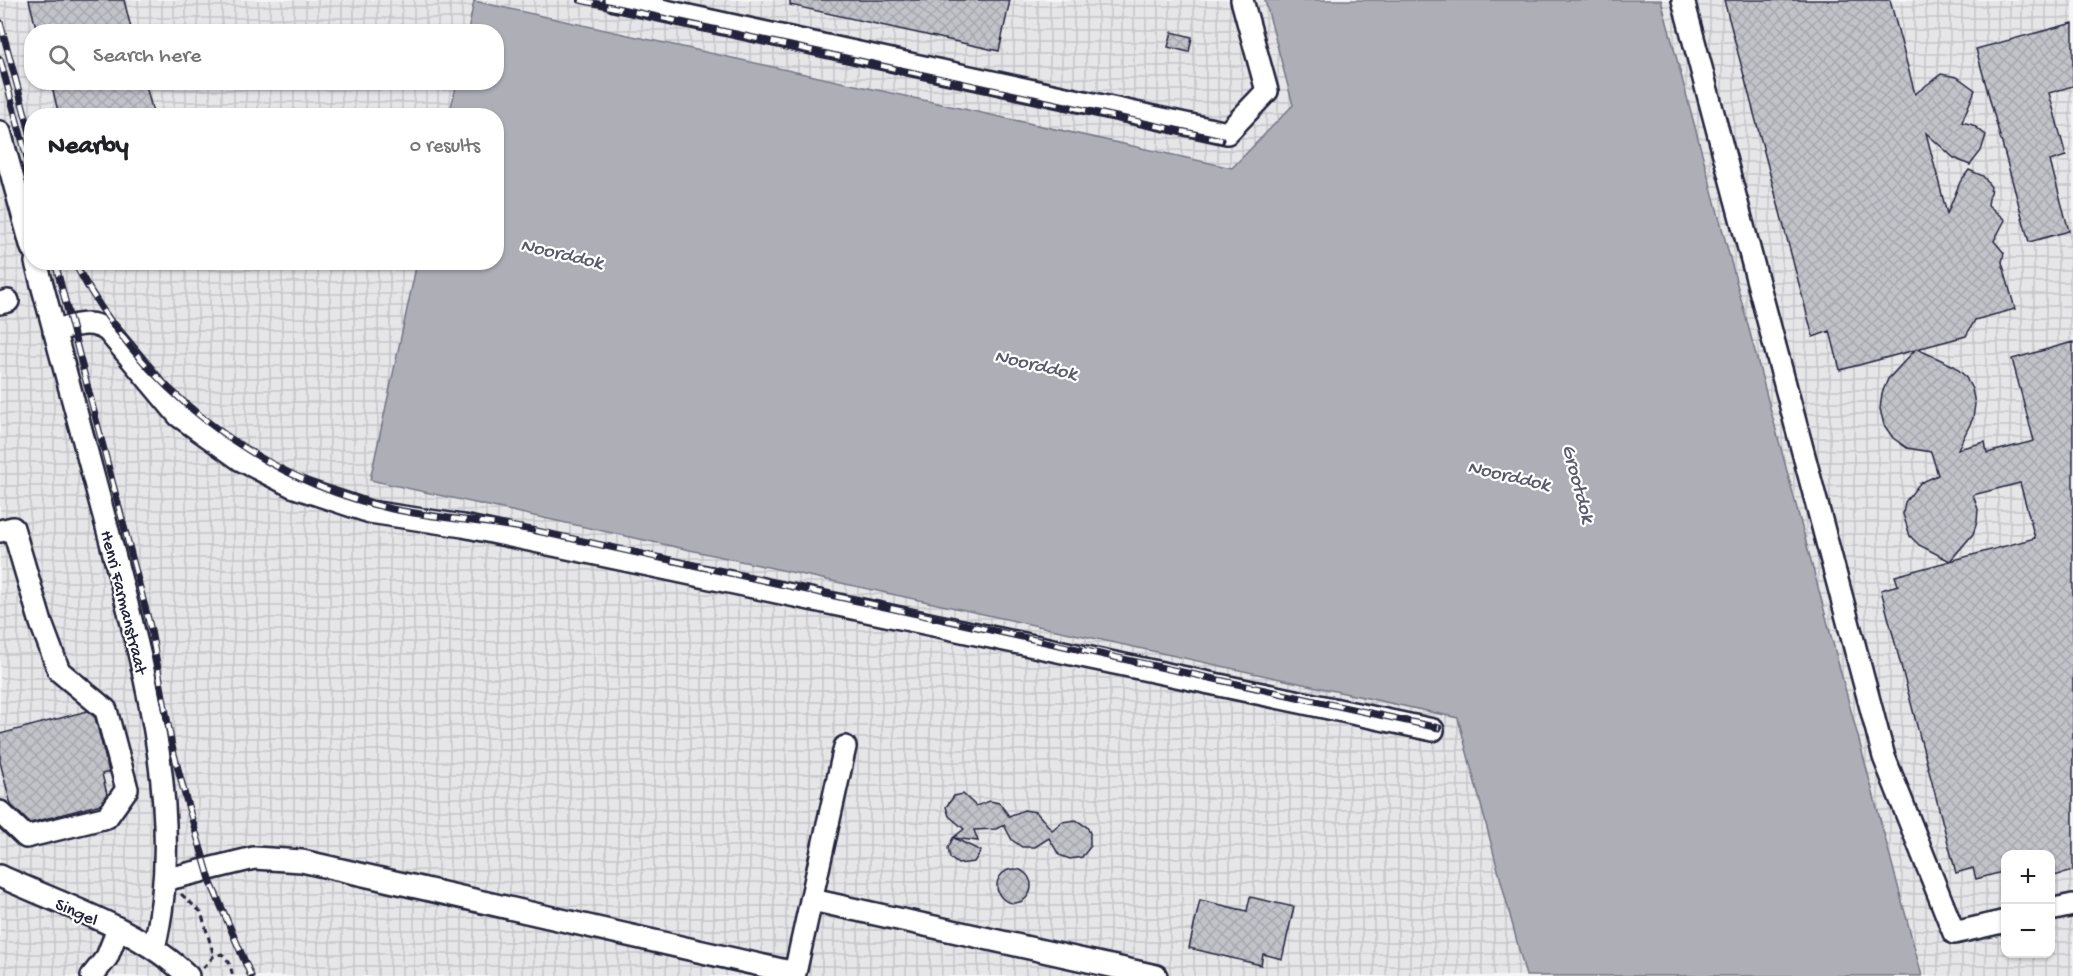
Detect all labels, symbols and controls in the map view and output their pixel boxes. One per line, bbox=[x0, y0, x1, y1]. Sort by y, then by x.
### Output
search box bbox=[24, 24, 504, 90]
icon: search bbox=[45, 41, 78, 74]
text: Search here bbox=[93, 44, 201, 70]
text: Nearby bbox=[48, 132, 129, 163]
text: 0 results bbox=[410, 136, 480, 159]
water label: Noorddok bbox=[518, 235, 607, 276]
water label: Noorddok bbox=[992, 346, 1081, 387]
water label: Grootdok bbox=[1555, 442, 1599, 527]
water label: Noorddok bbox=[1465, 457, 1554, 498]
street label: Henri Farmanstraat bbox=[95, 529, 151, 678]
map controls bbox=[2001, 850, 2055, 958]
button: + bbox=[2001, 850, 2055, 904]
street label: Singel bbox=[51, 895, 101, 932]
button: − bbox=[2001, 904, 2055, 958]

